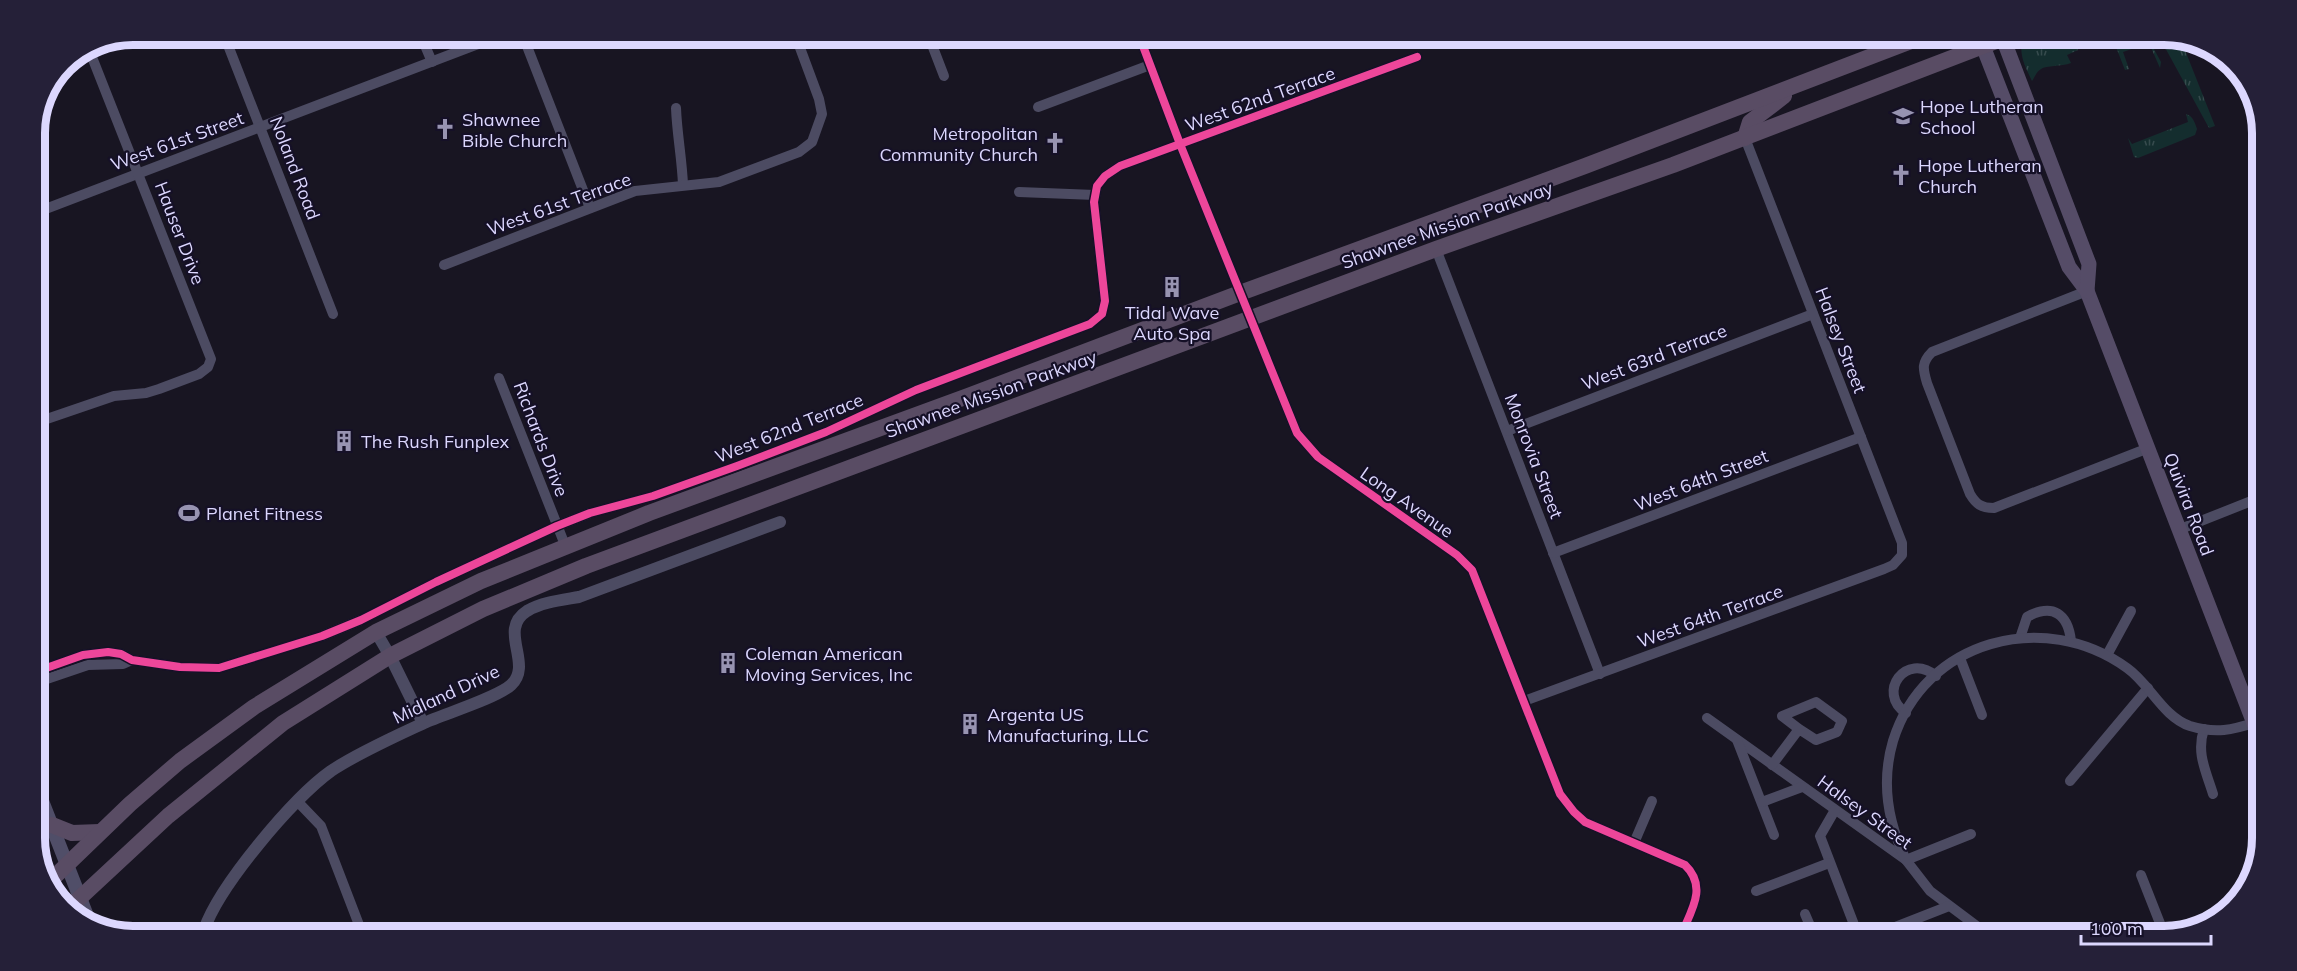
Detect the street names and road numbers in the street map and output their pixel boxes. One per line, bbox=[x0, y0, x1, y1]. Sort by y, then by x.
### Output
street label: West 62nd Terrace bbox=[1182, 61, 1338, 137]
street label: West 61st Street bbox=[107, 106, 247, 176]
street label: Noland Road bbox=[265, 113, 325, 223]
street label: West 61st Terrace bbox=[484, 167, 634, 241]
street label: Shawnee Mission Parkway bbox=[1338, 176, 1556, 274]
street label: Hauser Drive bbox=[150, 178, 210, 288]
street label: Halsey Street bbox=[1810, 284, 1872, 396]
street label: West 63rd Terrace bbox=[1578, 319, 1730, 395]
street label: Shawnee Mission Parkway bbox=[882, 345, 1100, 443]
street label: Richards Drive bbox=[509, 378, 573, 500]
street label: West 62nd Terrace bbox=[712, 388, 866, 468]
street label: Monrovia Street bbox=[1500, 390, 1568, 522]
street label: West 64th Street bbox=[1631, 444, 1771, 516]
street label: Quivira Road bbox=[2159, 449, 2219, 559]
street label: Long Avenue bbox=[1356, 461, 1458, 543]
street label: West 64th Terrace bbox=[1634, 579, 1786, 653]
street label: Midland Drive bbox=[389, 659, 503, 729]
street label: Halsey Street bbox=[1813, 770, 1917, 854]

